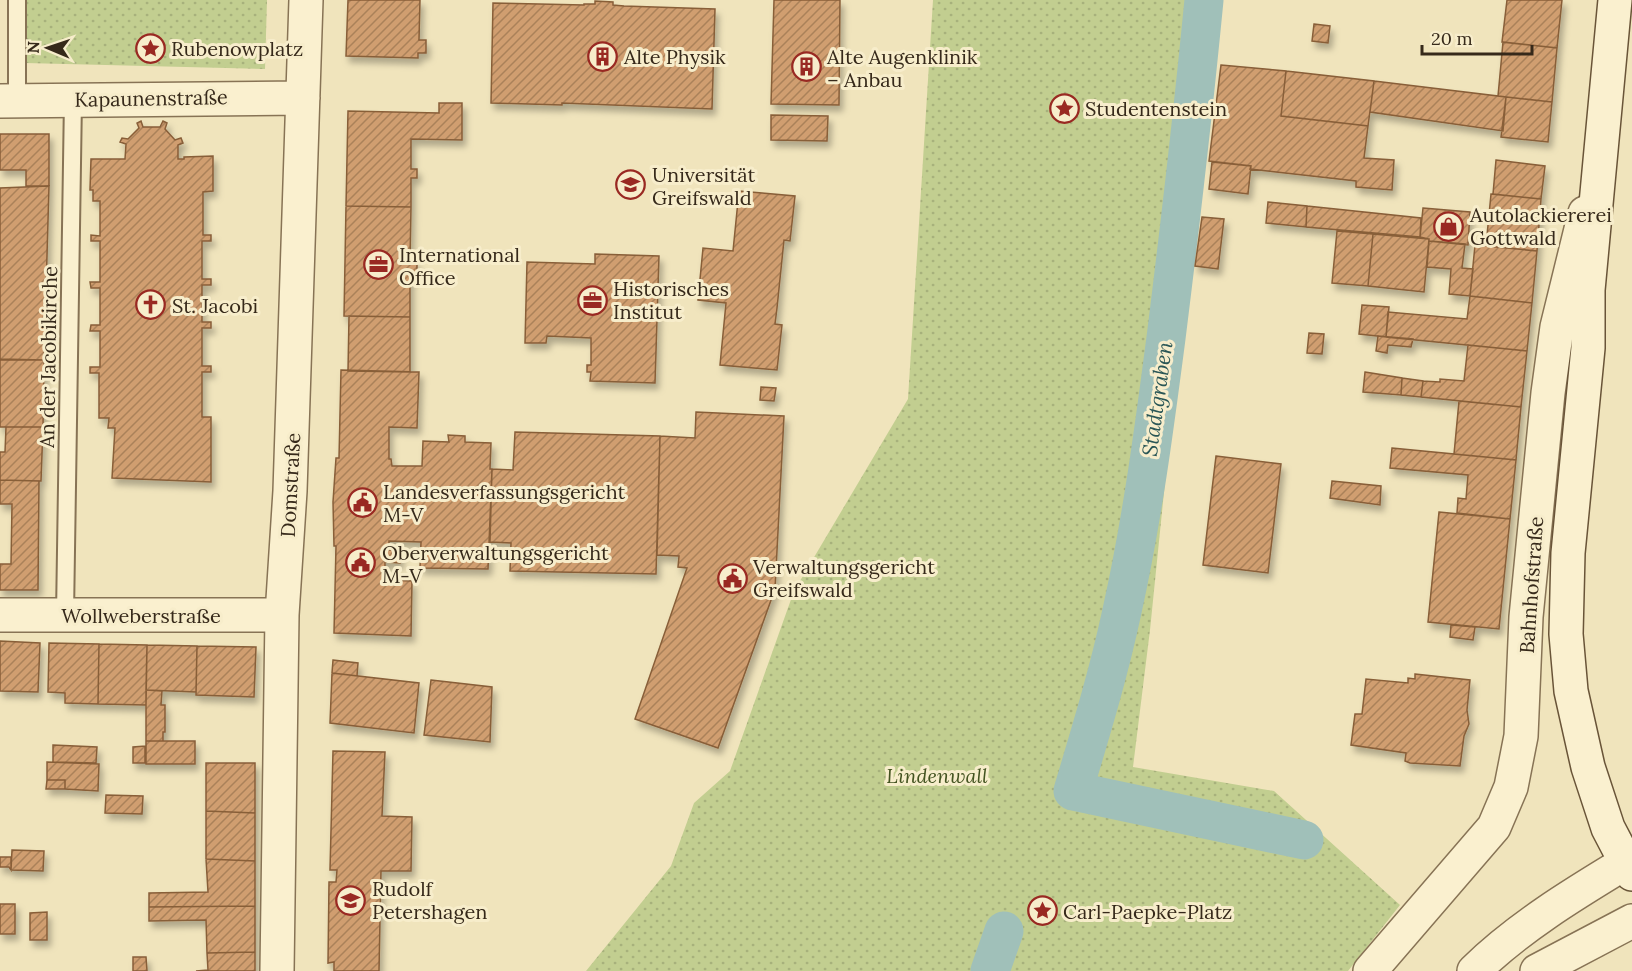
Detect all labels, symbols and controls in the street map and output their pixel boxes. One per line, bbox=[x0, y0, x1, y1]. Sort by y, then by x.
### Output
north arrow bbox=[18, 18, 78, 78]
scale bar bbox=[1422, 18, 1532, 56]
text: 20 m bbox=[1431, 27, 1473, 50]
place icon: Rubenowplatz bbox=[134, 32, 166, 64]
place label: Rubenowplatz bbox=[171, 36, 303, 61]
building icon: Alte Physik bbox=[587, 40, 619, 72]
text: N bbox=[23, 41, 43, 54]
place label: Alte Physik bbox=[623, 44, 726, 69]
place label: Alte Augenklinik – Anbau bbox=[826, 44, 978, 92]
building icon: Alte Augenklinik – Anbau bbox=[790, 51, 822, 83]
street label: Kapaunenstraße bbox=[74, 84, 228, 112]
place icon: Studentenstein bbox=[1048, 92, 1080, 124]
place label: Studentenstein bbox=[1085, 96, 1227, 121]
place label: Universität Greifswald bbox=[652, 162, 755, 210]
school or university icon: Universität Greifswald bbox=[615, 169, 647, 201]
place label: Autolackiererei Gottwald bbox=[1469, 202, 1612, 250]
shop icon: Autolackiererei Gottwald bbox=[1433, 210, 1465, 242]
place label: International Office bbox=[399, 242, 520, 290]
office icon: International Office bbox=[362, 249, 394, 281]
street label: An der Jacobikirche bbox=[34, 266, 62, 449]
place label: Historisches Institut bbox=[613, 276, 729, 324]
office icon: Historisches Institut bbox=[576, 284, 608, 316]
church icon: St. Jacobi bbox=[135, 289, 167, 321]
place label: St. Jacobi bbox=[172, 293, 258, 318]
water label: Stadtgraben bbox=[1136, 340, 1178, 458]
street label: Domstraße bbox=[275, 432, 305, 538]
place label: Landesverfassungsgericht M-V bbox=[383, 479, 626, 527]
public building icon: Landesverfassungsgericht M-V bbox=[346, 487, 378, 519]
street label: Bahnhofstraße bbox=[1514, 515, 1548, 654]
place label: Oberverwaltungsgericht M-V bbox=[382, 540, 609, 588]
public building icon: Oberverwaltungsgericht M-V bbox=[345, 547, 377, 579]
place label: Verwaltungsgericht Greifswald bbox=[752, 554, 935, 602]
public building icon: Verwaltungsgericht Greifswald bbox=[716, 562, 748, 594]
street label: Wollweberstraße bbox=[61, 603, 221, 628]
park label: Lindenwall bbox=[886, 763, 988, 788]
place label: Rudolf Petershagen bbox=[372, 876, 487, 924]
school or university icon: Rudolf Petershagen bbox=[335, 884, 367, 916]
place icon: Carl-Paepke-Platz bbox=[1026, 895, 1058, 927]
place label: Carl-Paepke-Platz bbox=[1063, 899, 1232, 924]

